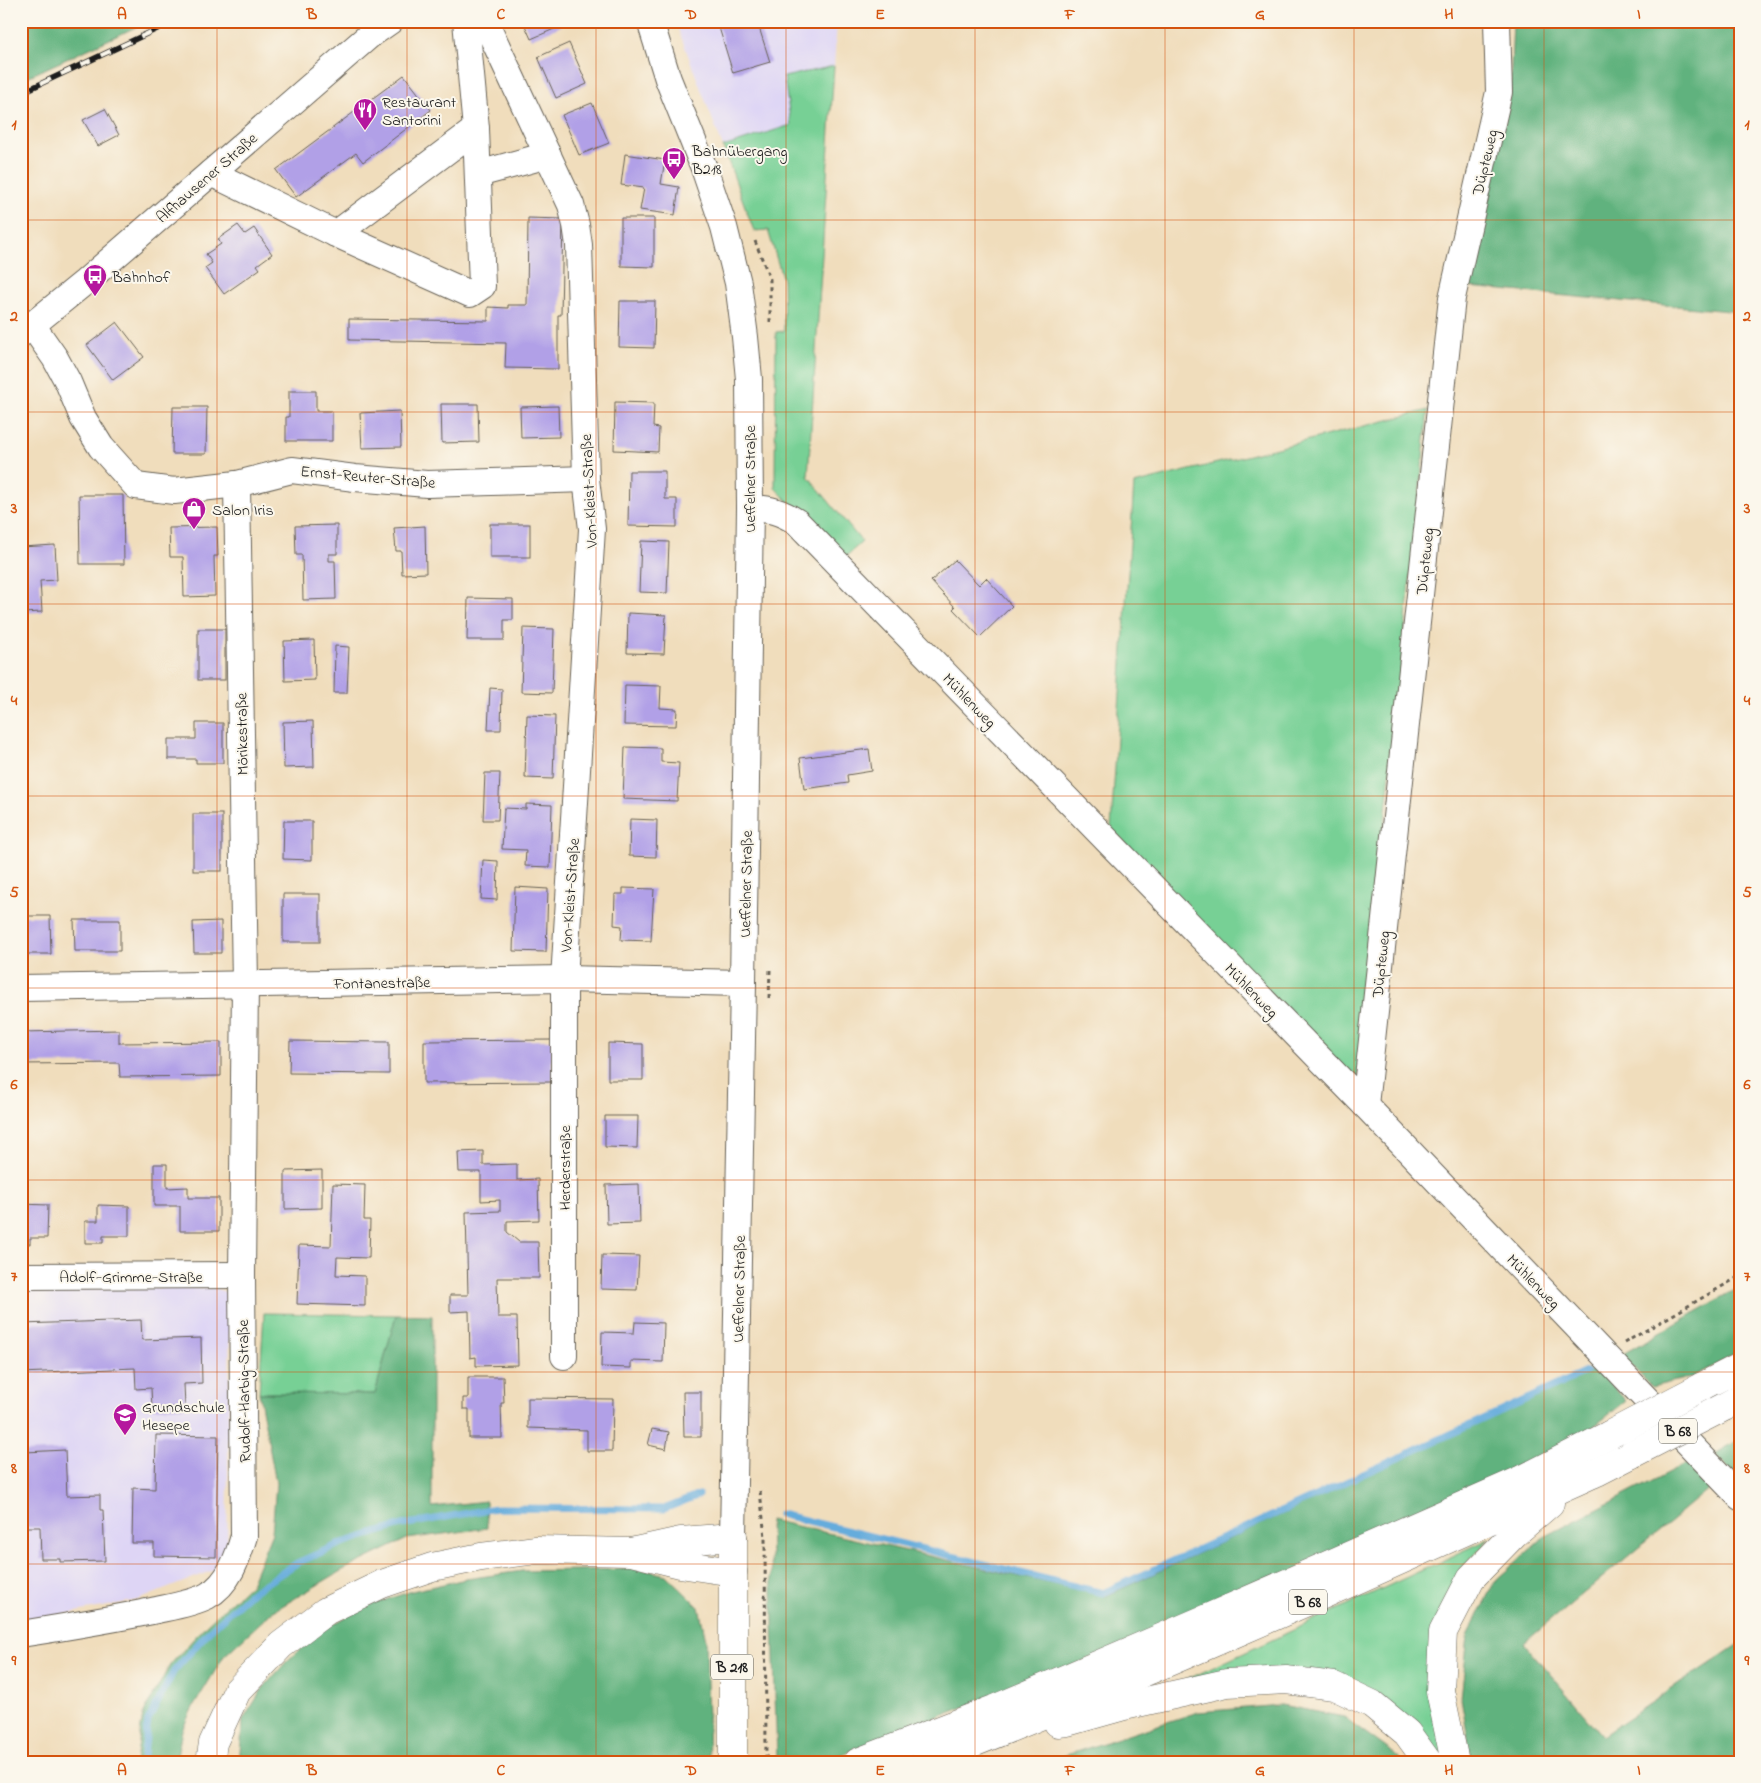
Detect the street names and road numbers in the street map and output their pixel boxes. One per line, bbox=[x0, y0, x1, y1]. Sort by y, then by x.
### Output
street label: Alfhausener Straße bbox=[151, 127, 264, 229]
street label: Düpteweg bbox=[1466, 127, 1505, 199]
street label: Ueffelner Straße bbox=[739, 424, 763, 533]
street label: Von-Kleist-Straße bbox=[575, 432, 605, 550]
street label: Ernst-Reuter-Straße bbox=[299, 460, 437, 496]
street label: Düpteweg bbox=[1410, 527, 1441, 597]
street label: Mühlenweg bbox=[936, 668, 1001, 735]
street label: Mörikestraße bbox=[230, 692, 256, 776]
street label: Ueffelner Straße bbox=[734, 829, 760, 938]
street label: Von-Kleist-Straße bbox=[555, 836, 587, 954]
street label: Düpteweg bbox=[1366, 930, 1397, 1000]
street label: Mühlenweg bbox=[1218, 958, 1283, 1025]
street label: Fontanestraße bbox=[332, 971, 431, 997]
street label: Herderstraße bbox=[554, 1125, 578, 1211]
street label: Ueffelner Straße bbox=[727, 1234, 753, 1343]
street label: Mühlenweg bbox=[1500, 1249, 1565, 1316]
street label: Adolf-Grimme-Straße bbox=[59, 1266, 204, 1290]
street label: Rudolf-Harbig-Straße bbox=[232, 1318, 258, 1463]
road number: B 68 bbox=[1659, 1418, 1697, 1444]
road number: B 68 bbox=[1289, 1590, 1327, 1614]
road number: B 218 bbox=[711, 1654, 753, 1680]

